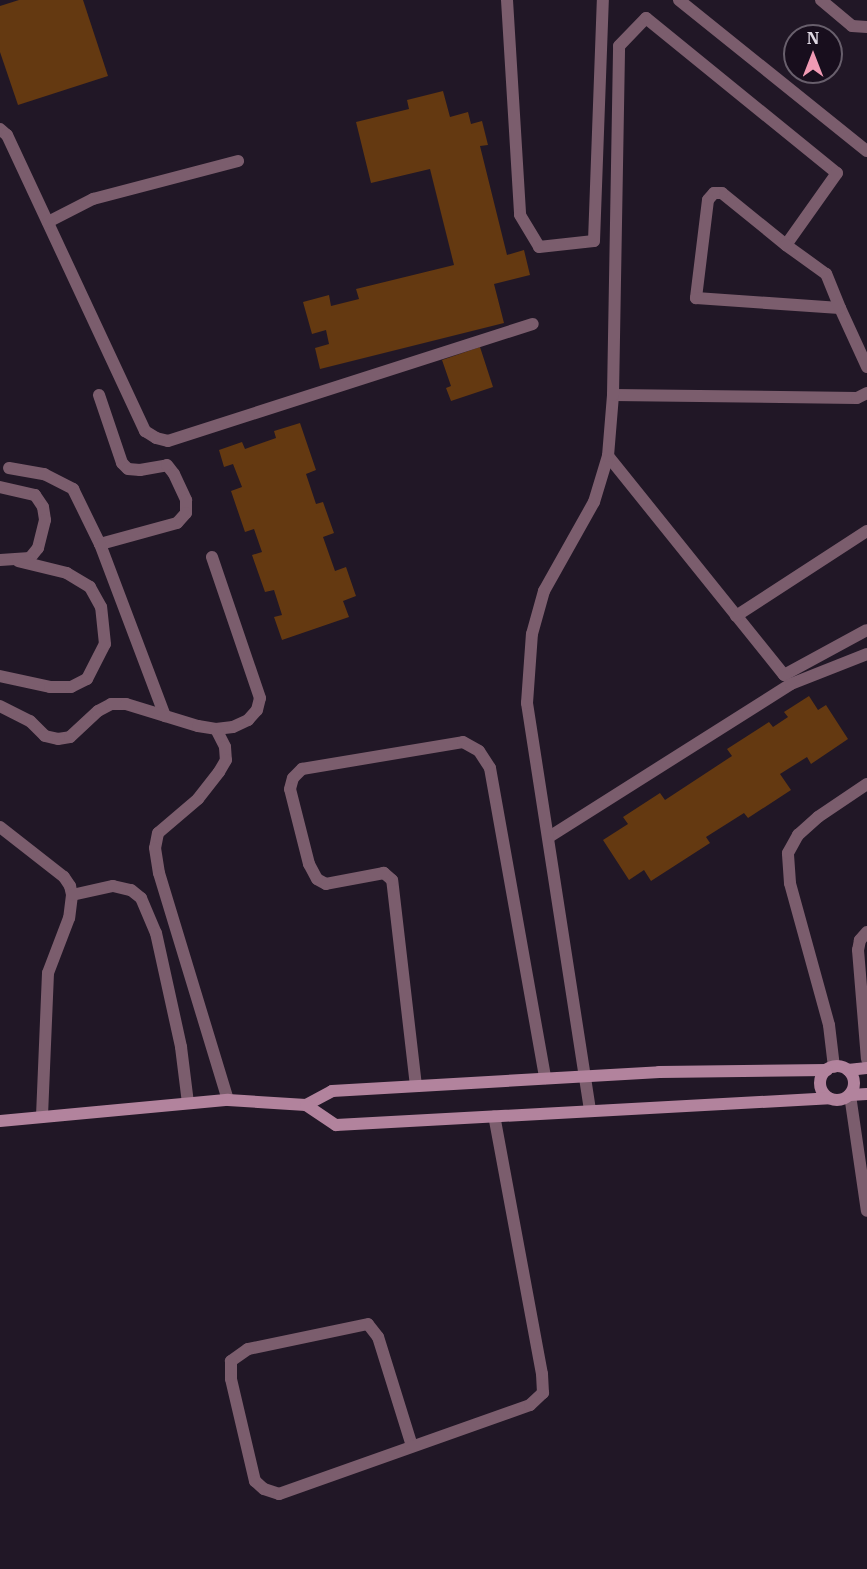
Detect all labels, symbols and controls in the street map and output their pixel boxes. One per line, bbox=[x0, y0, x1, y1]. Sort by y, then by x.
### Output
north arrow bbox=[783, 24, 843, 84]
text: N bbox=[807, 28, 819, 48]

